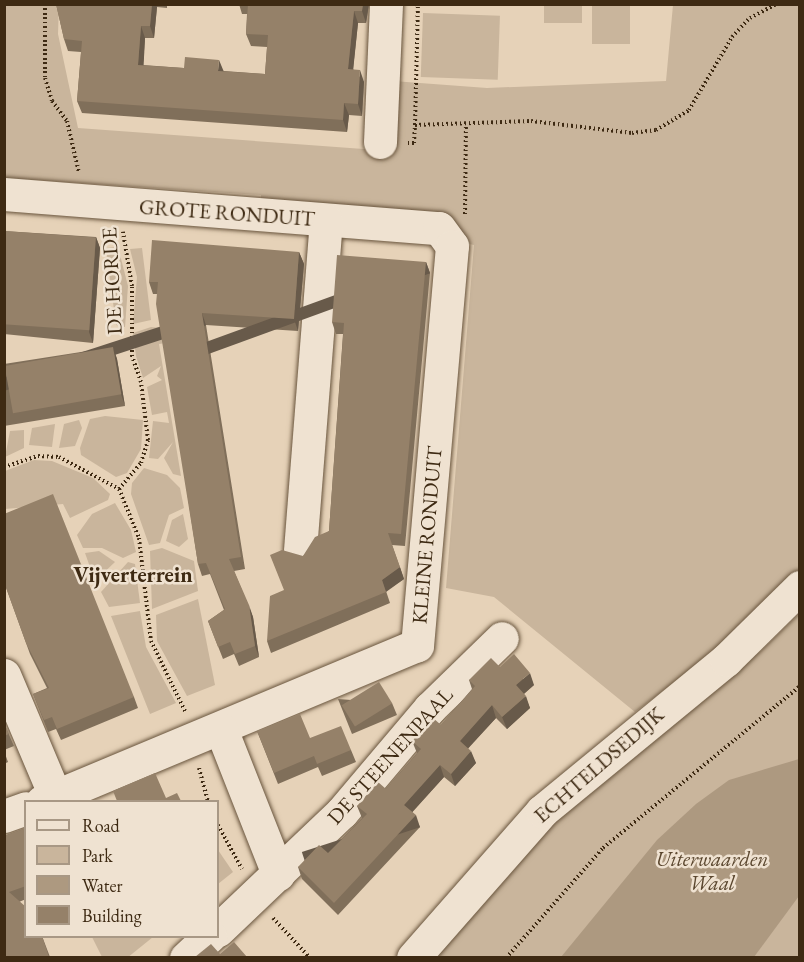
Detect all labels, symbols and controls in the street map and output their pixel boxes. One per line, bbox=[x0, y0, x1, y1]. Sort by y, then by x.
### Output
street label: GROTE RONDUIT bbox=[138, 194, 316, 232]
street label: DE HORDE bbox=[97, 227, 127, 335]
street label: KLEINE RONDUIT bbox=[407, 445, 447, 625]
district label: Vijverterrein bbox=[73, 562, 193, 588]
street label: DE STEENENPAAL bbox=[322, 682, 458, 830]
street label: ECHTELDSEDIJK bbox=[529, 702, 669, 828]
legend bbox=[24, 800, 219, 938]
text: Road bbox=[82, 814, 120, 837]
text: Park bbox=[82, 844, 113, 867]
park label: Uiterwaarden Waal bbox=[656, 846, 768, 896]
text: Water bbox=[82, 874, 123, 897]
text: Building bbox=[82, 904, 142, 927]

